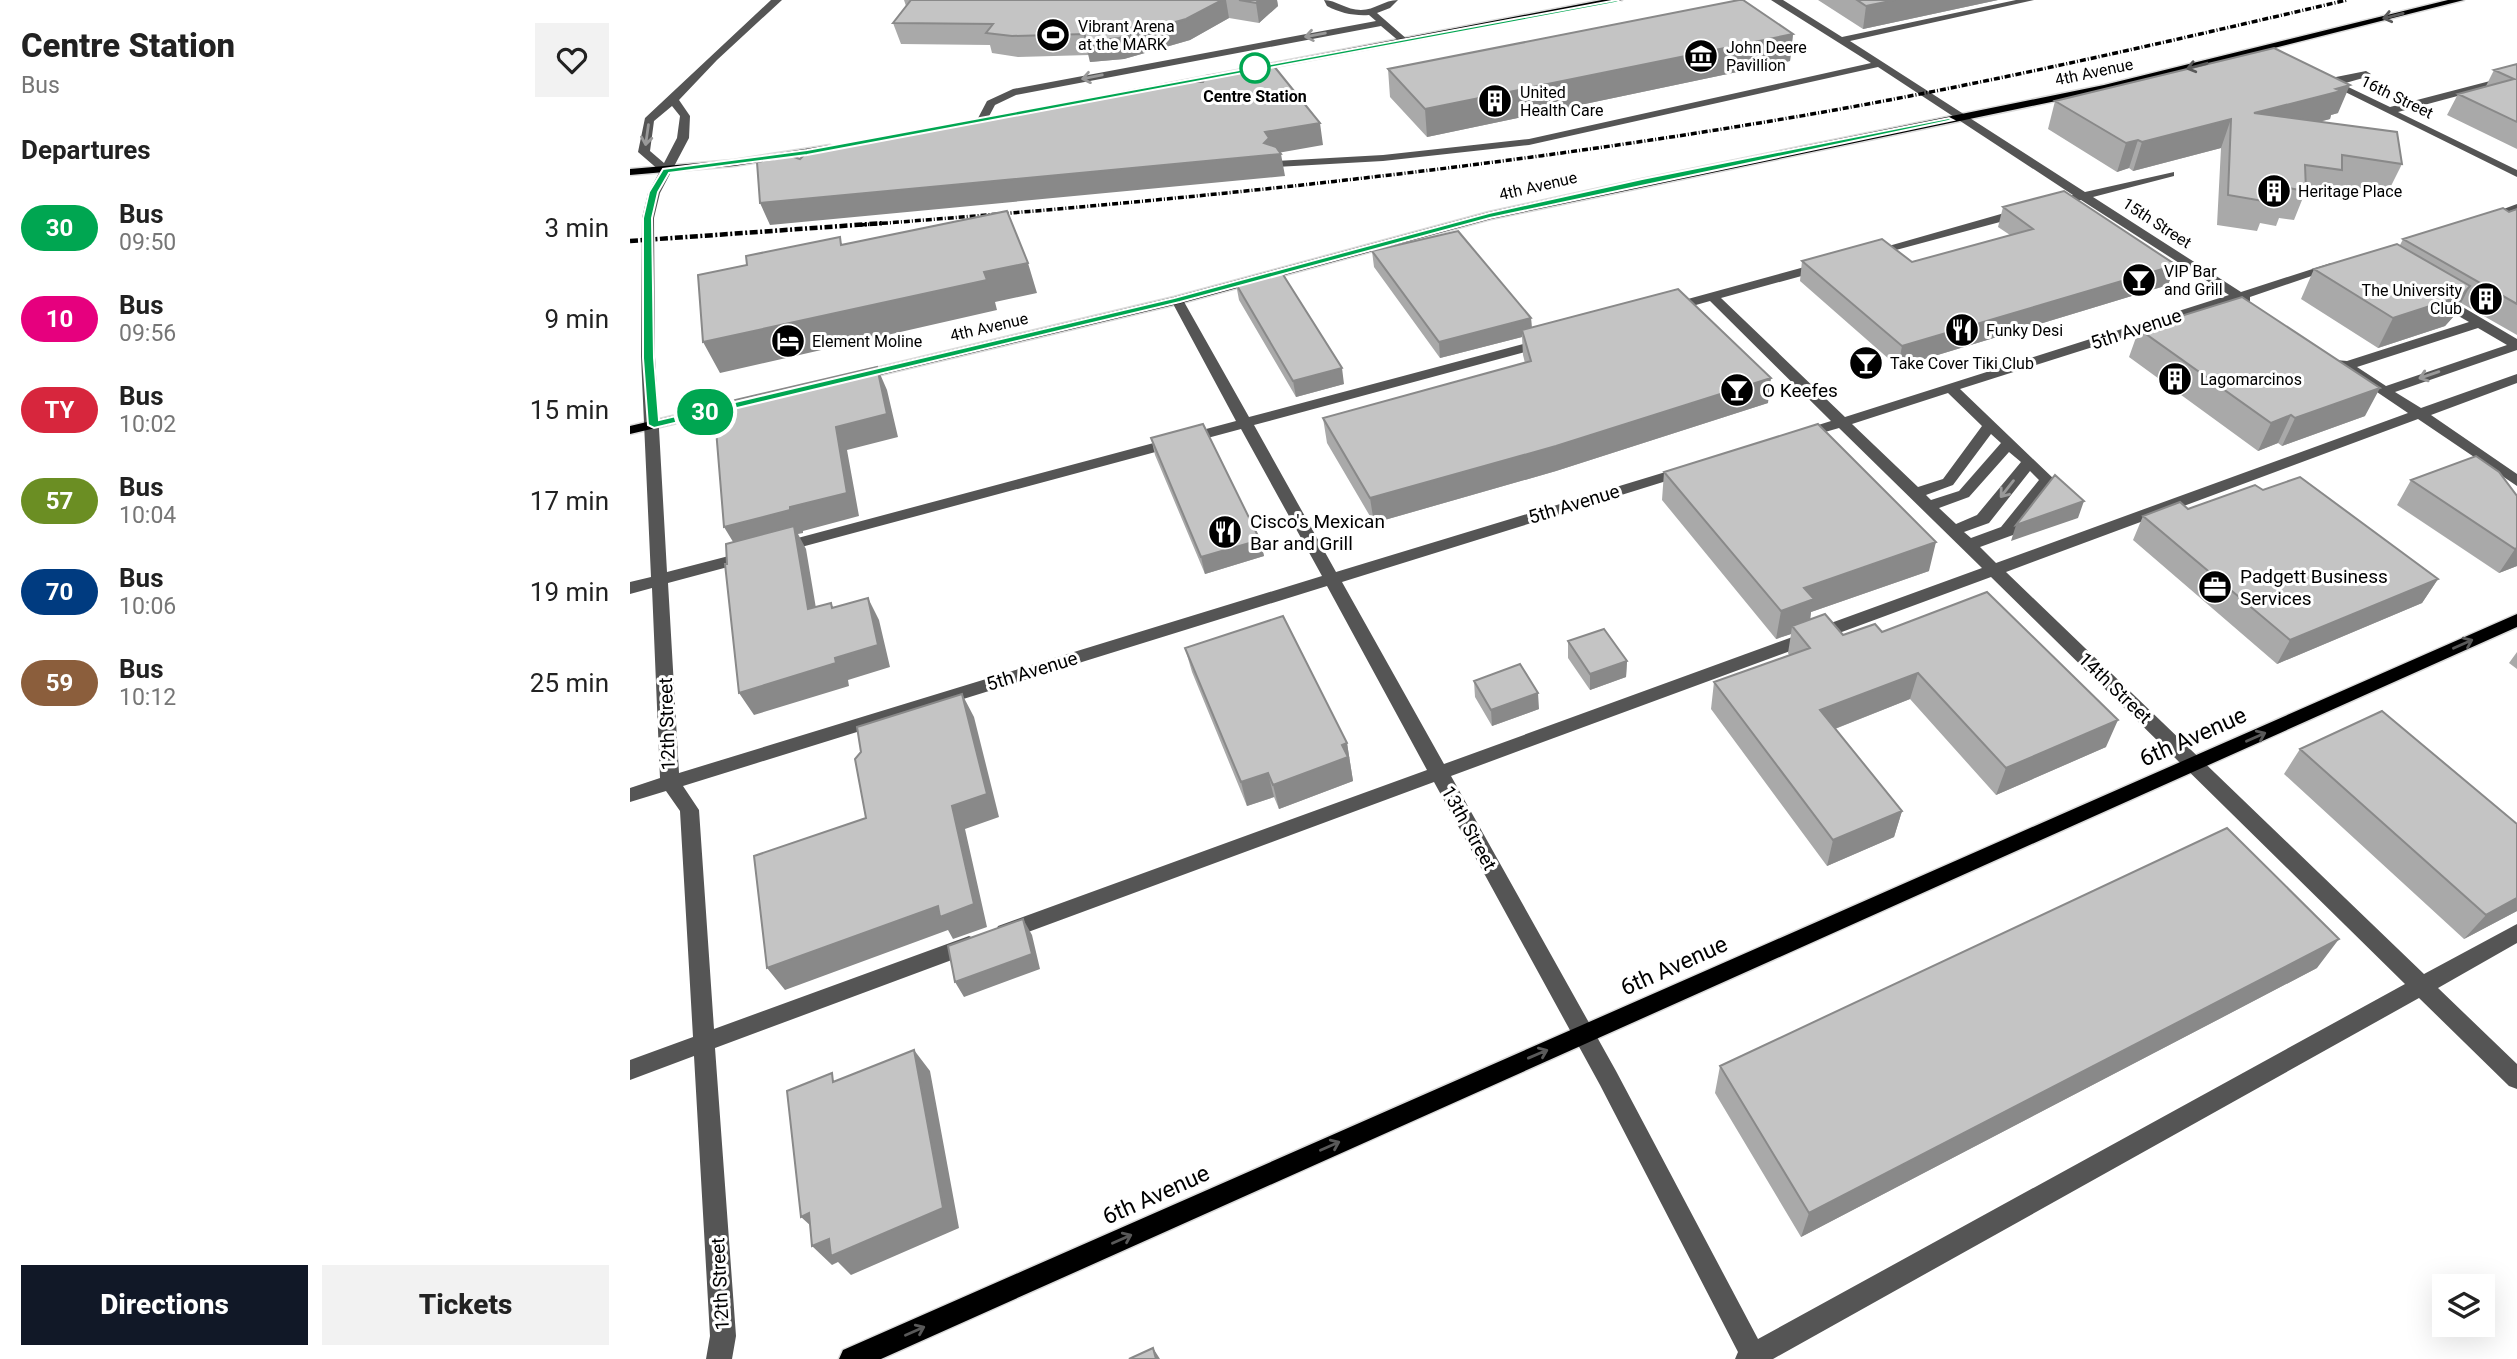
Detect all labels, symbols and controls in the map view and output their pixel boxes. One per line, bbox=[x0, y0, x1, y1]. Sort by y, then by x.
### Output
one-way arrow bbox=[2382, 10, 2405, 23]
sports icon: Vibrant Arena at the MARK bbox=[1034, 16, 1072, 54]
place label: Vibrant Arena at the MARK bbox=[1078, 17, 1175, 54]
button: heart bbox=[535, 23, 609, 97]
text: Centre Station bbox=[21, 26, 235, 65]
one-way arrow bbox=[1304, 28, 1327, 42]
museum icon: John Deere Pavillion bbox=[1682, 37, 1720, 75]
place label: John Deere Pavillion bbox=[1726, 38, 1807, 75]
marker: Centre Station bbox=[1240, 53, 1270, 83]
street label: 4th Avenue bbox=[2053, 54, 2135, 90]
one-way arrow bbox=[2186, 60, 2209, 73]
one-way arrow bbox=[1081, 70, 1104, 84]
street label: 16th Street bbox=[2358, 71, 2436, 123]
text: Bus bbox=[21, 72, 60, 99]
building icon: United Health Care bbox=[1476, 82, 1514, 120]
place label: United Health Care bbox=[1520, 83, 1603, 120]
place label: Centre Station bbox=[1203, 87, 1307, 106]
one-way arrow bbox=[640, 123, 653, 145]
text: Departures bbox=[21, 135, 151, 165]
street label: 4th Avenue bbox=[1497, 168, 1579, 204]
building icon: Heritage Place bbox=[2255, 172, 2293, 210]
place label: Heritage Place bbox=[2298, 182, 2402, 201]
street label: 15th Street bbox=[2119, 194, 2195, 252]
text: Bus bbox=[119, 199, 164, 229]
text: 3 min bbox=[544, 213, 609, 243]
text: 30 bbox=[46, 214, 73, 242]
text: 09:50 bbox=[119, 229, 176, 256]
bar icon: VIP Bar and Grill bbox=[2120, 261, 2158, 299]
place label: VIP Bar and Grill bbox=[2164, 262, 2223, 299]
building icon: The University Club bbox=[2467, 280, 2505, 318]
place label: The University Club bbox=[2362, 281, 2462, 318]
text: Bus bbox=[119, 290, 164, 320]
text: 9 min bbox=[544, 304, 609, 334]
street label: 5th Avenue bbox=[2088, 304, 2184, 354]
text: 10 bbox=[46, 305, 73, 333]
street label: 4th Avenue bbox=[948, 309, 1030, 345]
restaurant icon: Funky Desi bbox=[1943, 311, 1981, 349]
text: 09:56 bbox=[119, 320, 176, 347]
place label: Funky Desi bbox=[1986, 321, 2063, 340]
hotel icon: Element Moline bbox=[769, 322, 807, 360]
place label: Element Moline bbox=[812, 332, 922, 351]
bar icon: Take Cover Tiki Club bbox=[1847, 344, 1885, 382]
place label: Take Cover Tiki Club bbox=[1890, 354, 2034, 373]
building icon: Lagomarcinos bbox=[2156, 360, 2194, 398]
place label: Lagomarcinos bbox=[2200, 370, 2302, 389]
one-way arrow bbox=[2419, 370, 2441, 382]
bar icon: O Keefes bbox=[1718, 371, 1756, 409]
place label: O Keefes bbox=[1762, 379, 1838, 402]
text: Bus bbox=[119, 381, 164, 411]
line badge: 30 bbox=[673, 389, 736, 435]
text: 15 min bbox=[530, 395, 609, 425]
text: TY bbox=[45, 396, 74, 424]
text: 30 bbox=[691, 398, 719, 426]
text: 10:02 bbox=[119, 411, 176, 438]
text: Bus bbox=[119, 472, 164, 502]
street label: 5th Avenue bbox=[1526, 479, 1622, 529]
one-way arrow bbox=[2000, 479, 2015, 497]
text: 17 min bbox=[530, 486, 609, 516]
text: 57 bbox=[46, 487, 73, 515]
text: 10:04 bbox=[119, 502, 176, 529]
place label: Cisco's Mexican Bar and Grill bbox=[1250, 510, 1385, 555]
restaurant icon: Cisco's Mexican Bar and Grill bbox=[1206, 513, 1244, 551]
text: Bus bbox=[119, 563, 164, 593]
place label: Padgett Business Services bbox=[2240, 565, 2388, 610]
office icon: Padgett Business Services bbox=[2196, 568, 2234, 606]
text: 19 min bbox=[530, 577, 609, 607]
text: 70 bbox=[46, 578, 73, 606]
text: 10:06 bbox=[119, 593, 176, 620]
one-way arrow bbox=[2452, 637, 2474, 650]
street label: 5th Avenue bbox=[984, 646, 1080, 696]
street label: 14th Street bbox=[2074, 647, 2156, 729]
text: Bus bbox=[119, 654, 164, 684]
text: 25 min bbox=[530, 668, 609, 698]
text: 59 bbox=[46, 669, 73, 697]
street label: 12th Street bbox=[654, 677, 680, 771]
text: 10:12 bbox=[119, 684, 176, 711]
street label: 6th Avenue bbox=[2135, 701, 2251, 773]
one-way arrow bbox=[2245, 730, 2266, 743]
street label: 13th Street bbox=[1436, 782, 1502, 874]
street label: 6th Avenue bbox=[1616, 930, 1732, 1002]
one-way arrow bbox=[1527, 1047, 1549, 1060]
one-way arrow bbox=[1319, 1139, 1340, 1152]
street label: 6th Avenue bbox=[1098, 1159, 1214, 1231]
one-way arrow bbox=[1111, 1232, 1133, 1245]
street label: 12th Street bbox=[706, 1237, 734, 1331]
button: Directions bbox=[21, 1265, 308, 1345]
button: Tickets bbox=[322, 1265, 609, 1345]
map controls bbox=[2432, 1274, 2495, 1337]
button: layers bbox=[2432, 1274, 2495, 1337]
one-way arrow bbox=[903, 1324, 925, 1337]

